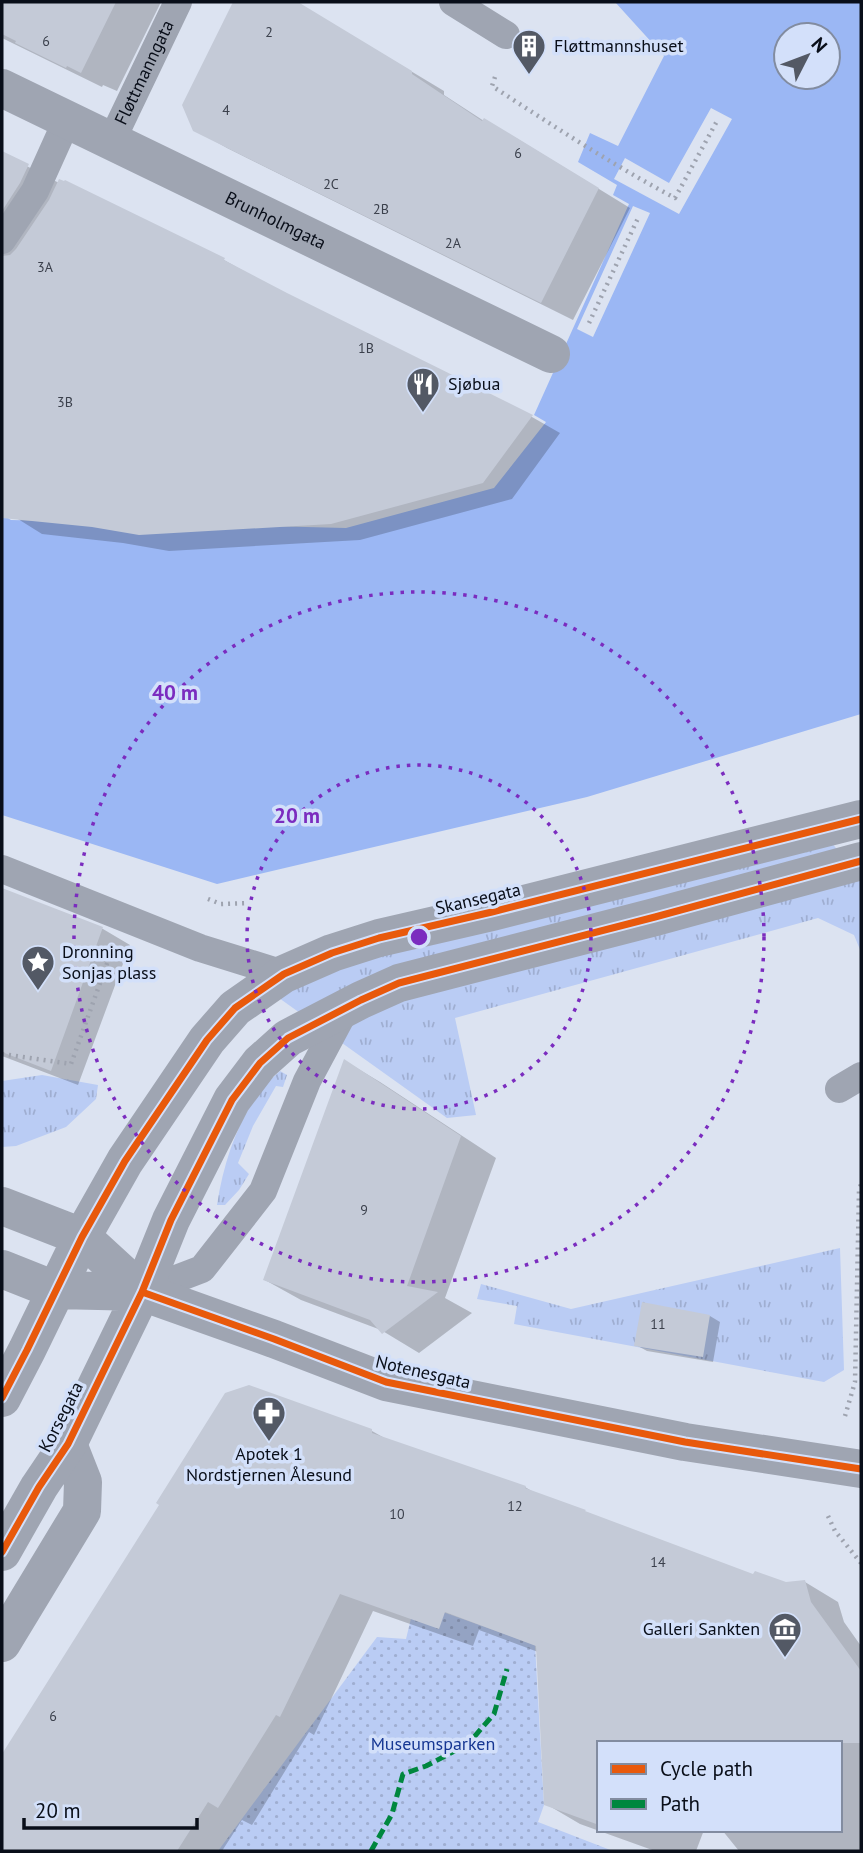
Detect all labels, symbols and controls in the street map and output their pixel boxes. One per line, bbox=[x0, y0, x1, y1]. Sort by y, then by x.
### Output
street label: Fløttmanngata bbox=[109, 16, 179, 128]
north arrow bbox=[772, 21, 842, 91]
house number: 2 bbox=[265, 23, 273, 41]
building icon: Fløttmannshuset bbox=[510, 27, 548, 76]
house number: 6 bbox=[42, 32, 50, 50]
text: N bbox=[807, 32, 833, 57]
place label: Fløttmannshuset bbox=[554, 34, 684, 57]
house number: 4 bbox=[222, 101, 230, 119]
house number: 6 bbox=[514, 144, 522, 162]
house number: 2C bbox=[323, 175, 339, 193]
street label: Brunholmgata bbox=[222, 186, 330, 254]
house number: 2B bbox=[373, 200, 389, 218]
house number: 2A bbox=[445, 234, 462, 252]
house number: 3A bbox=[37, 258, 54, 276]
house number: 1B bbox=[358, 339, 374, 357]
restaurant icon: Sjøbua bbox=[404, 365, 442, 414]
place label: Sjøbua bbox=[448, 372, 500, 395]
house number: 3B bbox=[57, 393, 73, 411]
text: 40 m bbox=[152, 679, 198, 706]
text: 20 m bbox=[274, 802, 320, 829]
street label: Skansegata bbox=[433, 878, 523, 920]
centre of rings bbox=[407, 925, 431, 949]
place label: Dronning Sonjas plass bbox=[62, 940, 156, 984]
place icon: Dronning Sonjas plass bbox=[19, 943, 57, 992]
house number: 9 bbox=[360, 1201, 368, 1219]
house number: 11 bbox=[650, 1315, 666, 1333]
street label: Notenesgata bbox=[373, 1349, 473, 1394]
street label: Korsegata bbox=[33, 1378, 88, 1456]
pharmacy icon: Apotek 1 Nordstjernen Ålesund bbox=[250, 1394, 288, 1443]
place label: Apotek 1 Nordstjernen Ålesund bbox=[186, 1442, 352, 1486]
house number: 12 bbox=[507, 1497, 523, 1515]
house number: 10 bbox=[389, 1505, 405, 1523]
house number: 14 bbox=[650, 1553, 666, 1571]
museum icon: Galleri Sankten bbox=[766, 1610, 804, 1659]
place label: Galleri Sankten bbox=[643, 1617, 760, 1640]
house number: 6 bbox=[49, 1707, 57, 1725]
park label: Museumsparken bbox=[371, 1732, 495, 1755]
legend bbox=[597, 1741, 842, 1832]
text: Cycle path bbox=[660, 1755, 753, 1782]
scale bar bbox=[24, 1786, 198, 1830]
text: Path bbox=[660, 1790, 700, 1817]
text: 20 m bbox=[35, 1797, 81, 1824]

